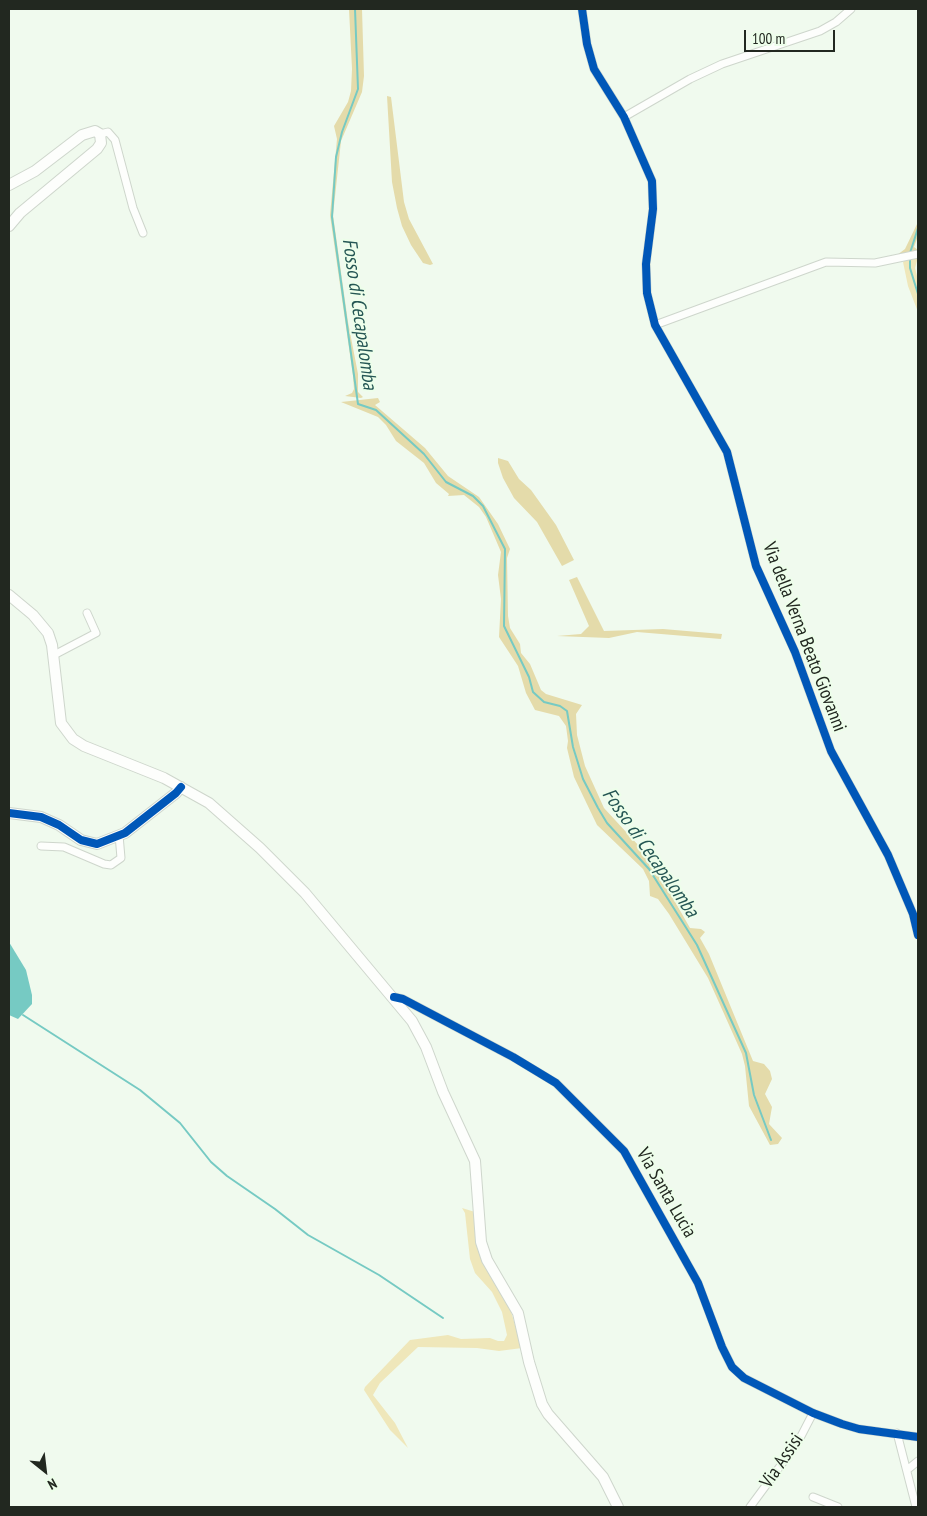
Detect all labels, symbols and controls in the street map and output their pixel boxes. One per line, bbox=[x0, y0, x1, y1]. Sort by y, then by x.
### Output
scale bar bbox=[747, 20, 838, 52]
text: 100 m bbox=[752, 29, 785, 48]
water label: Fosso di Cecapalomba bbox=[337, 237, 381, 391]
street label: Via della Verna Beato Giovanni bbox=[757, 539, 851, 735]
water label: Fosso di Cecapalomba bbox=[597, 784, 703, 922]
street label: Via Santa Lucia bbox=[631, 1144, 701, 1242]
street label: Via Assisi bbox=[755, 1429, 809, 1493]
north arrow bbox=[20, 1446, 70, 1496]
text: N bbox=[45, 1474, 60, 1494]

